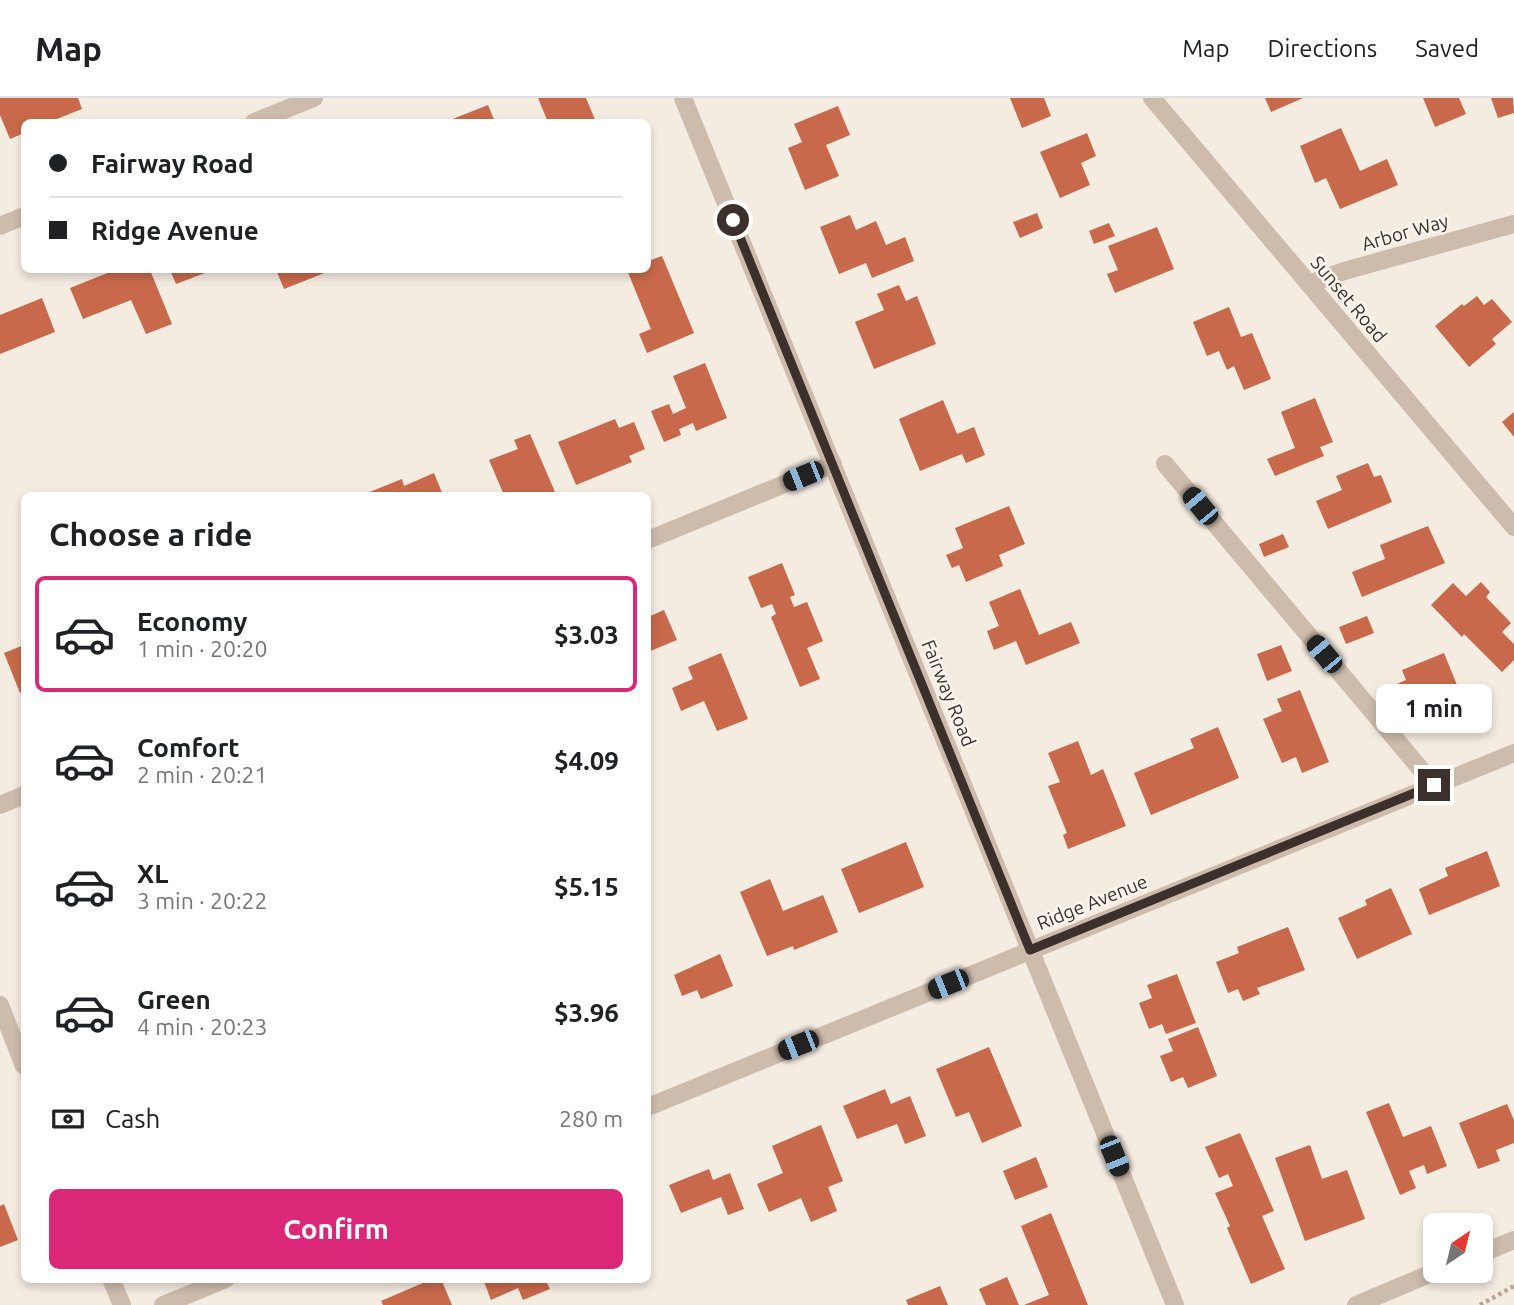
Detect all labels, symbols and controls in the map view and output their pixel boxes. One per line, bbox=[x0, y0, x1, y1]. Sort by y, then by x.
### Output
text: Map bbox=[35, 30, 102, 67]
text: Map bbox=[1182, 35, 1229, 62]
text: Directions bbox=[1267, 35, 1377, 62]
text: Saved bbox=[1415, 35, 1479, 62]
text: Fairway Road bbox=[91, 149, 254, 178]
route start bbox=[717, 204, 749, 236]
street label: Arbor Way bbox=[1359, 209, 1451, 255]
text: Ridge Avenue bbox=[91, 216, 259, 245]
street label: Sunset Road bbox=[1307, 251, 1391, 347]
car bbox=[780, 458, 827, 494]
car bbox=[1179, 483, 1222, 529]
text: Choose a ride bbox=[49, 516, 252, 552]
icon: car bbox=[53, 603, 116, 666]
text: Economy bbox=[137, 607, 247, 636]
text: $3.03 bbox=[554, 620, 619, 649]
car bbox=[1303, 631, 1346, 677]
text: 1 min · 20:20 bbox=[137, 636, 268, 661]
street label: Fairway Road bbox=[918, 636, 980, 750]
callout: 1 min bbox=[1376, 684, 1492, 732]
text: 1 min bbox=[1405, 696, 1463, 721]
icon: car bbox=[53, 729, 116, 792]
text: Comfort bbox=[137, 733, 240, 762]
text: $4.09 bbox=[554, 746, 619, 775]
text: 2 min · 20:21 bbox=[137, 762, 268, 787]
route end bbox=[1418, 769, 1450, 801]
icon: car bbox=[53, 855, 116, 918]
text: XL bbox=[137, 859, 168, 888]
street label: Ridge Avenue bbox=[1033, 870, 1151, 934]
text: $5.15 bbox=[554, 872, 619, 901]
text: 3 min · 20:22 bbox=[137, 888, 268, 913]
car bbox=[925, 966, 972, 1002]
icon: car bbox=[53, 981, 116, 1044]
text: Green bbox=[137, 985, 211, 1014]
text: $3.96 bbox=[554, 998, 619, 1027]
text: 4 min · 20:23 bbox=[137, 1014, 268, 1039]
car bbox=[775, 1027, 822, 1063]
icon: cash bbox=[49, 1100, 87, 1138]
text: Cash bbox=[105, 1104, 160, 1133]
text: 280 m bbox=[559, 1106, 623, 1131]
car bbox=[1097, 1133, 1132, 1179]
button: Confirm bbox=[49, 1189, 623, 1269]
north arrow bbox=[1423, 1213, 1493, 1283]
map controls bbox=[1423, 1213, 1493, 1283]

